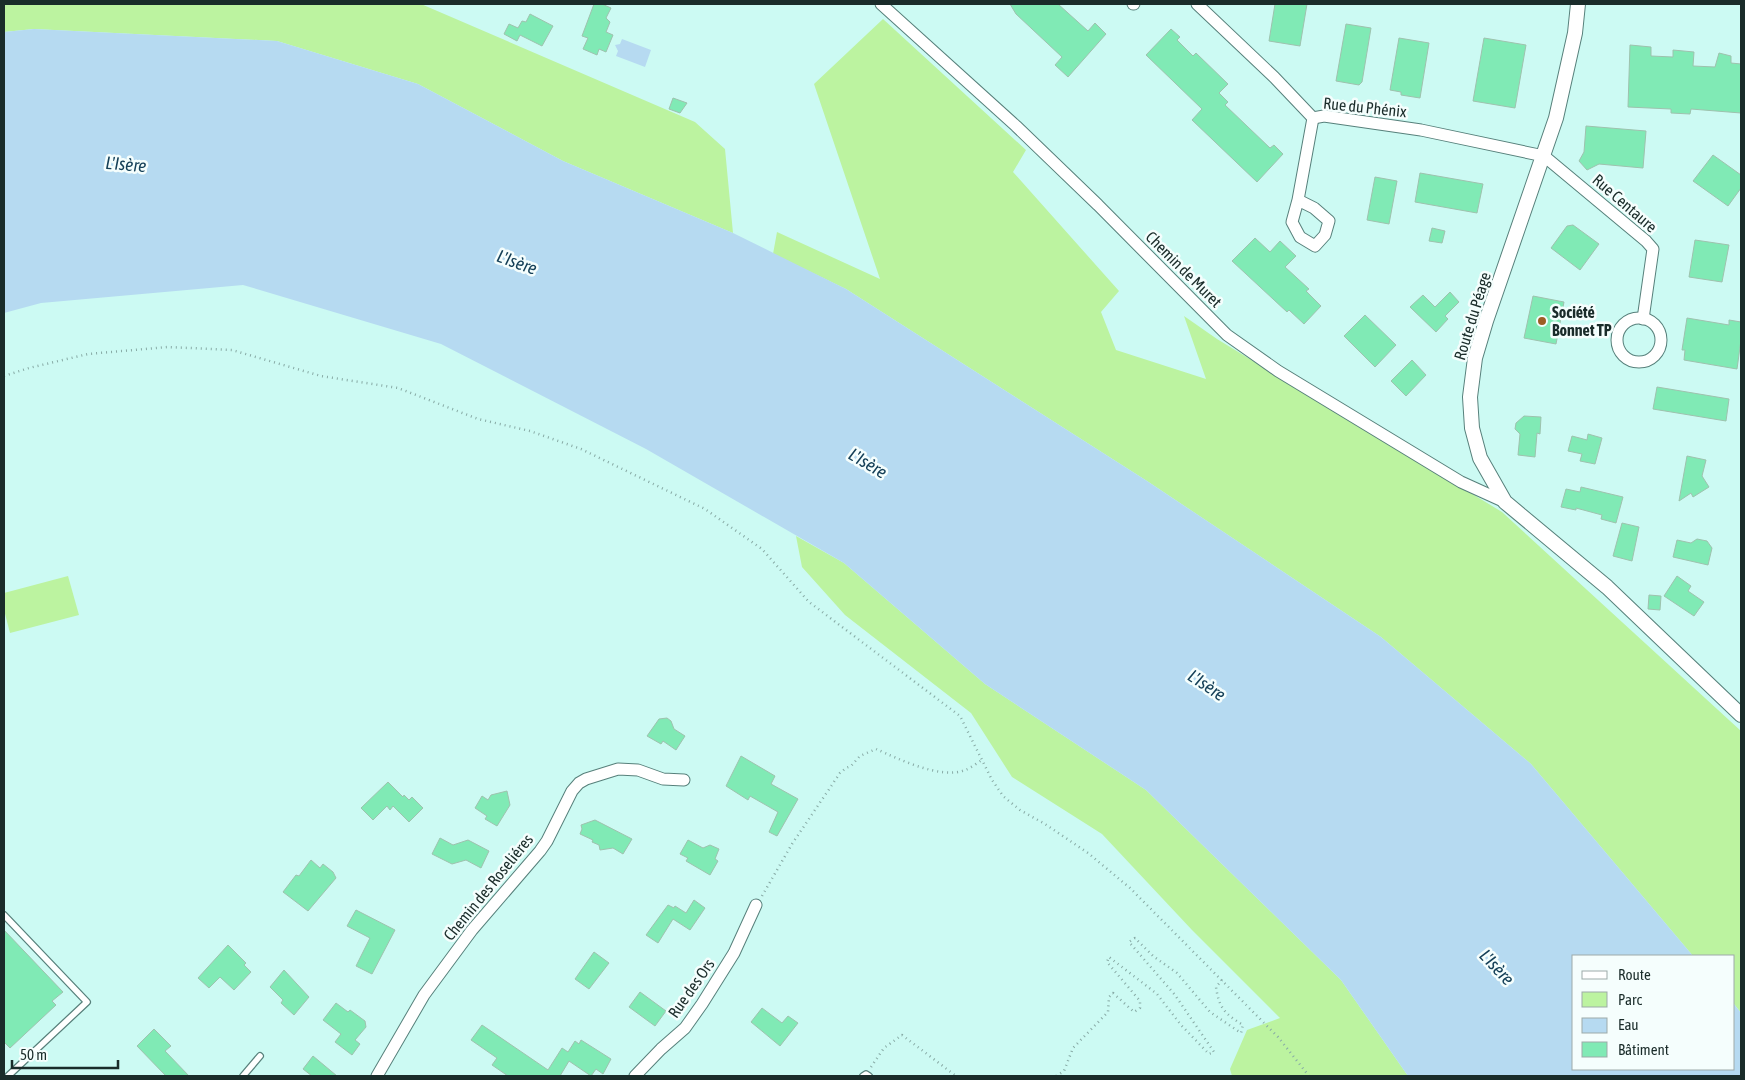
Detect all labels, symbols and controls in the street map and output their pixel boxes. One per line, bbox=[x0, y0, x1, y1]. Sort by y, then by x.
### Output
street label: Rue du Phénix bbox=[1323, 94, 1408, 120]
water label: L'Isère bbox=[105, 152, 147, 176]
street label: Rue Centaure bbox=[1589, 170, 1661, 236]
street label: Chemin de Muret bbox=[1142, 227, 1226, 311]
water label: L'Isère bbox=[494, 245, 540, 279]
street label: Route du Péage bbox=[1450, 270, 1495, 362]
place label: Société Bonnet TP bbox=[1552, 303, 1612, 339]
marker: Société Bonnet TP bbox=[1536, 315, 1548, 327]
water label: L'Isère bbox=[845, 443, 891, 483]
water label: L'Isère bbox=[1184, 665, 1230, 705]
street label: Chemin des Roseliéres bbox=[440, 830, 537, 944]
water label: L'Isère bbox=[1475, 945, 1519, 989]
street label: Rue des Ors bbox=[664, 955, 718, 1021]
legend bbox=[1572, 955, 1735, 1070]
text: Route bbox=[1618, 966, 1651, 983]
text: Parc bbox=[1618, 991, 1642, 1008]
text: Eau bbox=[1618, 1016, 1639, 1033]
scale bar bbox=[12, 1038, 119, 1070]
text: Bâtiment bbox=[1618, 1041, 1669, 1058]
text: 50 m bbox=[20, 1046, 47, 1063]

